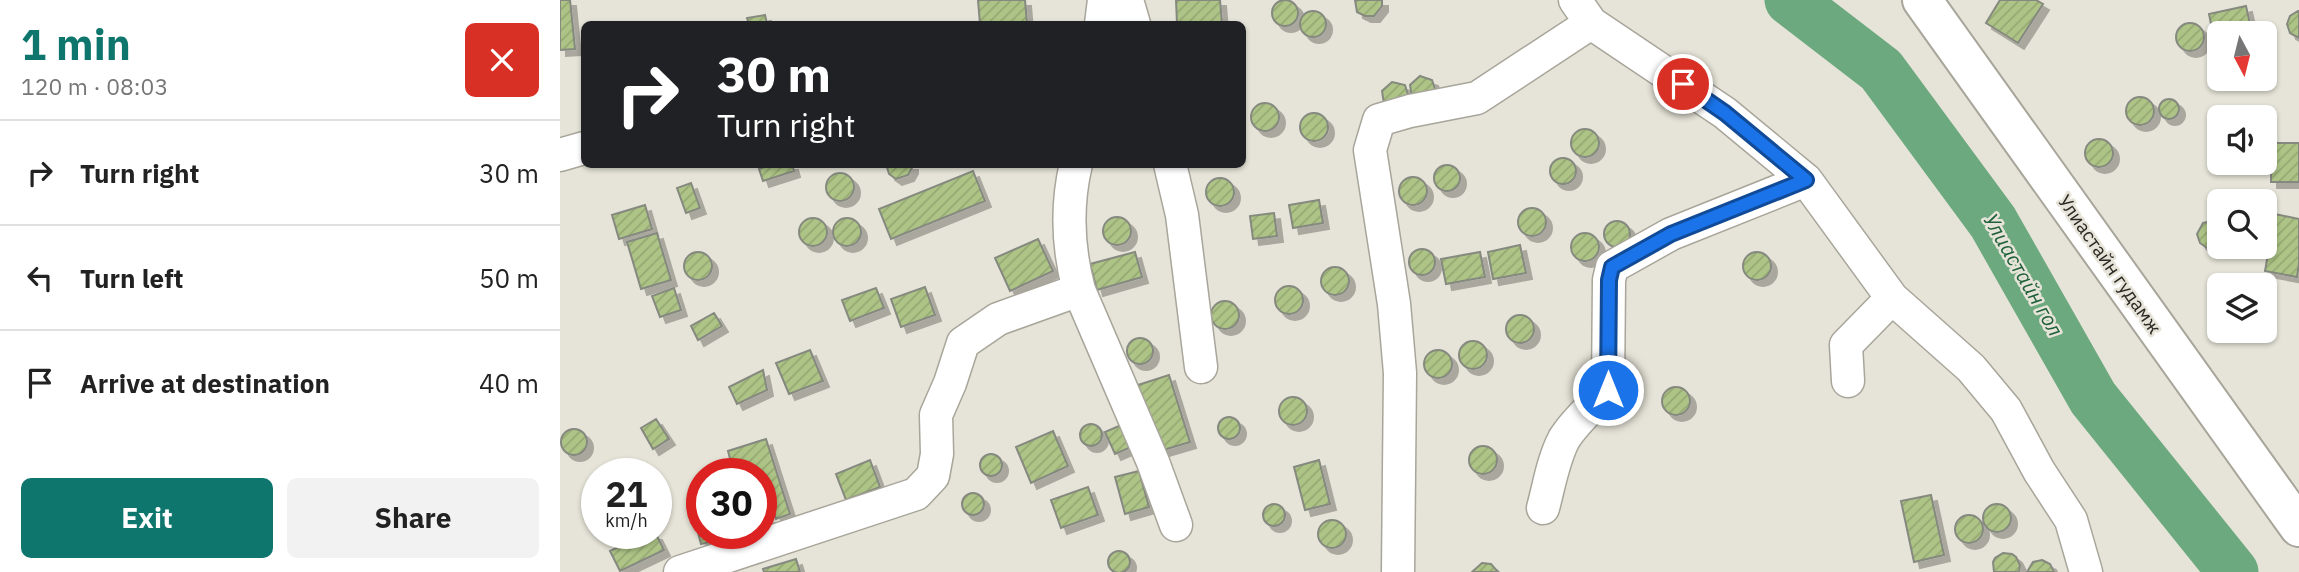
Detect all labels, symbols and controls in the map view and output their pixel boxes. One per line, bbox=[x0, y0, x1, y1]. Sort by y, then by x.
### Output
text: 1 min bbox=[21, 17, 131, 72]
north arrow bbox=[2207, 21, 2277, 91]
map controls bbox=[2207, 21, 2277, 343]
button: close bbox=[465, 23, 539, 97]
text: 30 m bbox=[717, 42, 831, 105]
icon: right bbox=[602, 49, 693, 140]
pin bbox=[1653, 54, 1713, 114]
icon: arrive bbox=[1664, 65, 1702, 103]
text: 120 m · 08:03 bbox=[21, 71, 168, 101]
text: Turn right bbox=[717, 104, 855, 146]
button: sound bbox=[2207, 105, 2277, 175]
icon: right bbox=[21, 154, 59, 192]
text: Turn right bbox=[80, 156, 199, 190]
text: 30 m bbox=[479, 156, 539, 190]
button: search bbox=[2207, 189, 2277, 259]
street label: Улиастайн гудамж bbox=[2053, 190, 2167, 338]
water label: Улиастайн гол bbox=[1977, 208, 2070, 341]
icon: left bbox=[21, 259, 59, 297]
text: Turn left bbox=[80, 261, 183, 295]
text: 50 m bbox=[479, 261, 539, 295]
button: layers bbox=[2207, 273, 2277, 343]
position arrow bbox=[1571, 353, 1645, 427]
icon: arrive bbox=[21, 364, 59, 402]
text: Arrive at destination bbox=[80, 366, 330, 400]
text: 40 m bbox=[479, 366, 539, 400]
speed limit sign: 30 bbox=[686, 458, 777, 549]
text: 21 bbox=[605, 471, 648, 517]
button: Exit bbox=[21, 478, 273, 558]
button: Share bbox=[287, 478, 539, 558]
text: km/h bbox=[605, 509, 648, 532]

